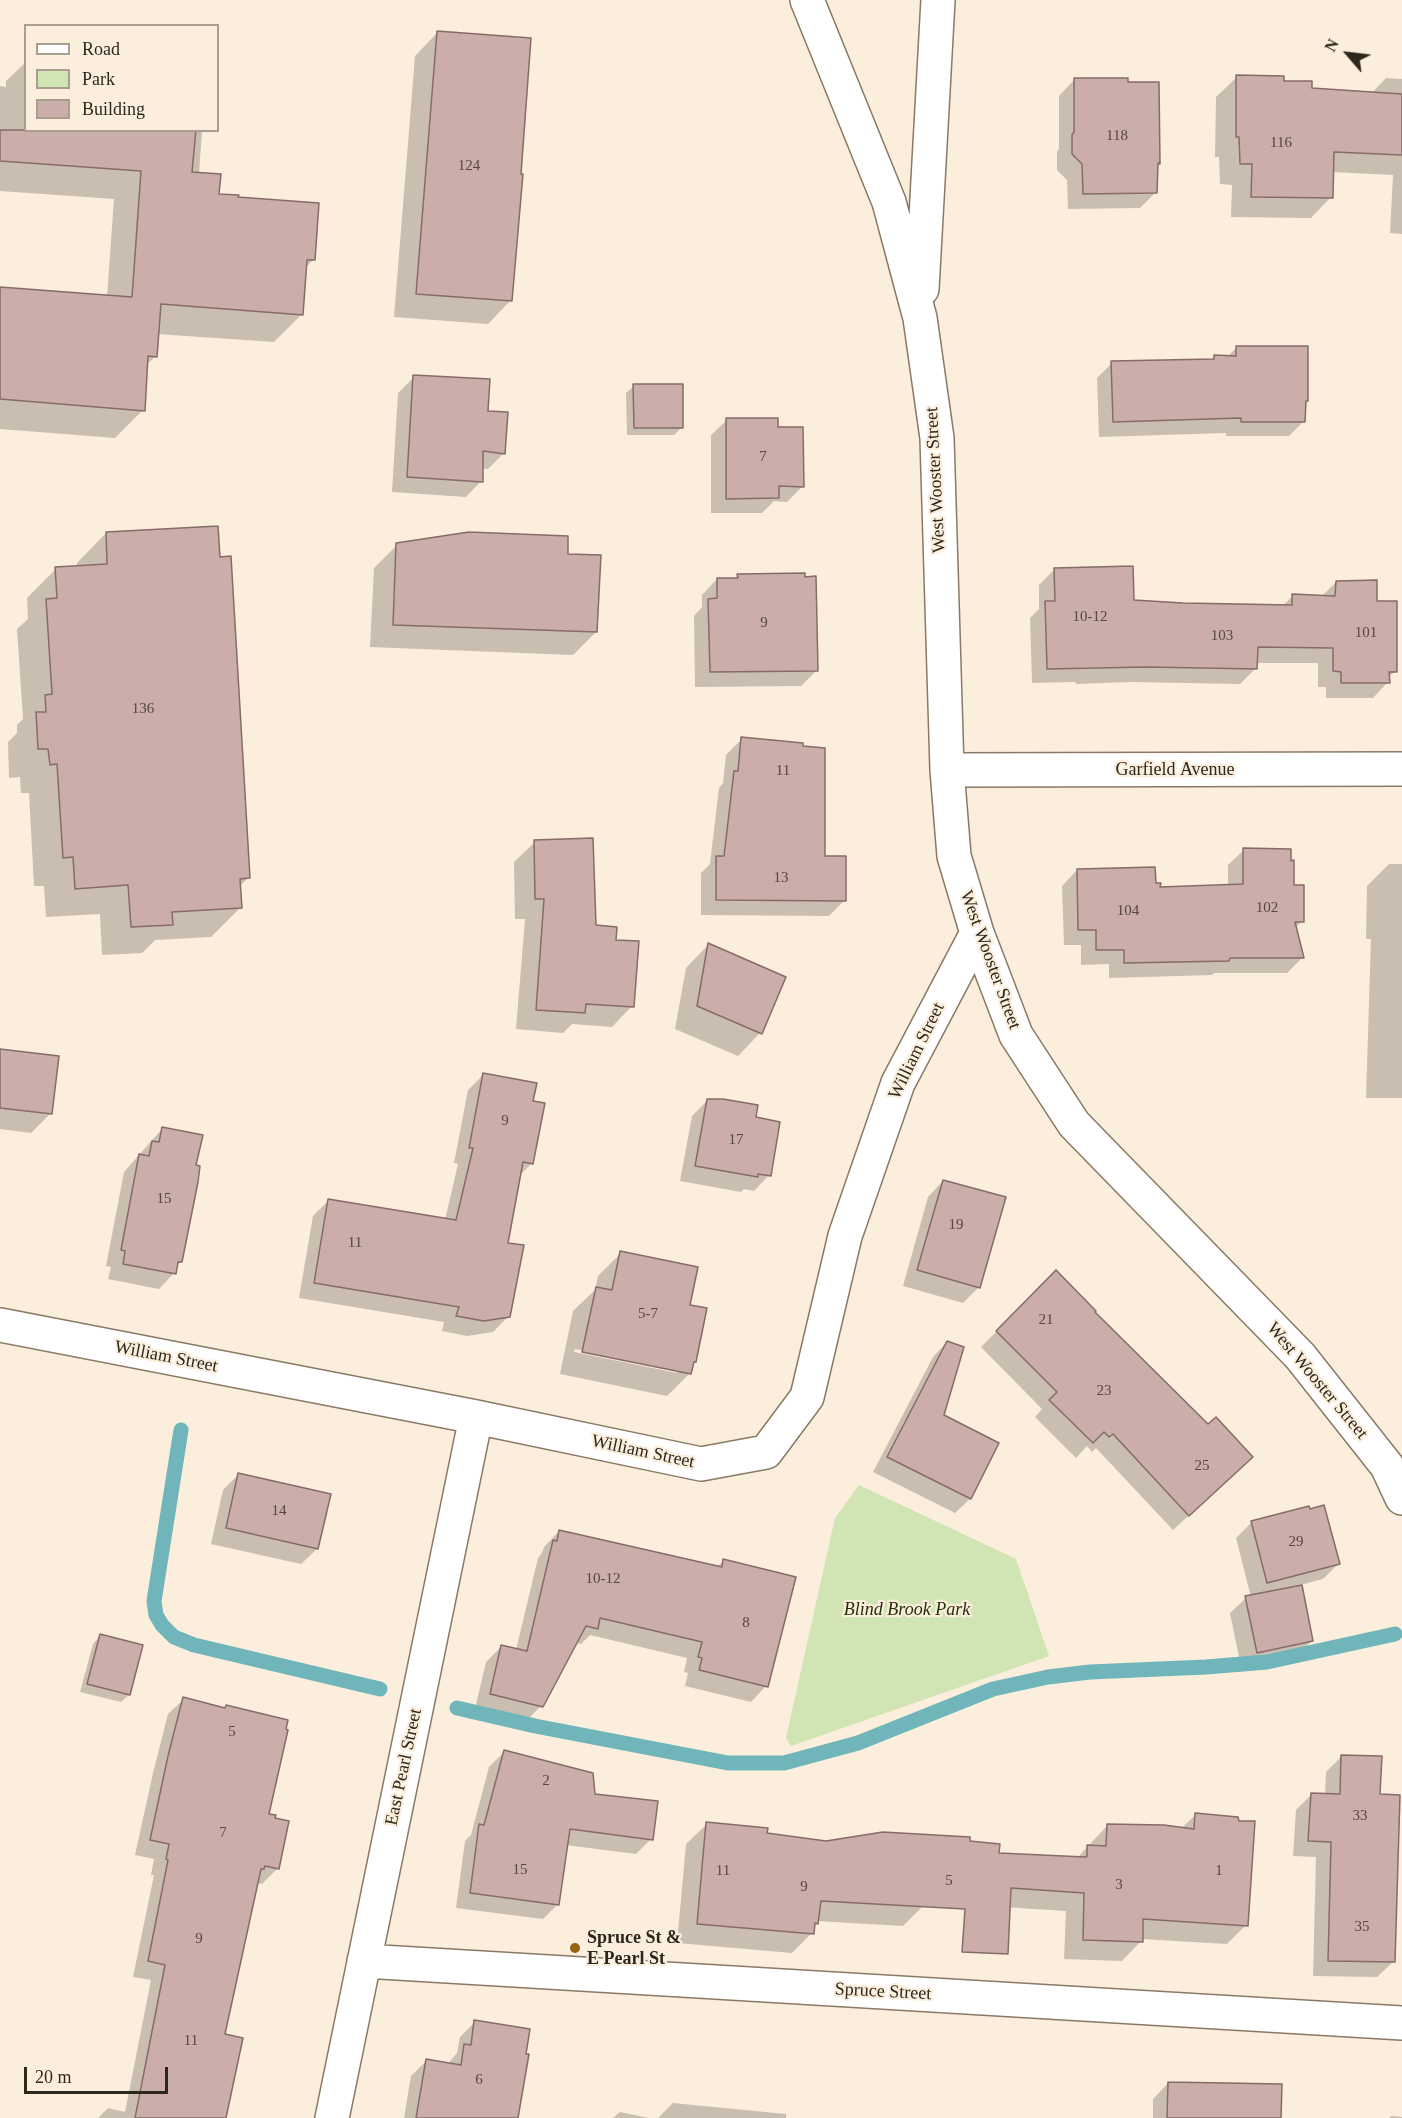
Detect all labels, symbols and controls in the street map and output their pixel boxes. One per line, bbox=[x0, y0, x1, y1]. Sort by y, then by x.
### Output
legend bbox=[24, 24, 219, 132]
north arrow bbox=[1318, 24, 1378, 84]
text: N bbox=[1321, 36, 1342, 54]
text: Road bbox=[82, 39, 120, 59]
text: Park bbox=[82, 69, 115, 89]
text: Building bbox=[82, 99, 145, 119]
house number: 118 bbox=[1106, 127, 1128, 145]
house number: 116 bbox=[1270, 134, 1292, 152]
house number: 124 bbox=[458, 157, 480, 175]
street label: West Wooster Street bbox=[921, 407, 951, 553]
house number: 7 bbox=[759, 448, 767, 466]
house number: 10-12 bbox=[1073, 608, 1107, 626]
house number: 9 bbox=[760, 614, 768, 632]
house number: 101 bbox=[1355, 624, 1377, 642]
house number: 103 bbox=[1211, 627, 1233, 645]
house number: 136 bbox=[132, 700, 154, 718]
street label: Garfield Avenue bbox=[1115, 759, 1235, 781]
house number: 11 bbox=[776, 762, 790, 780]
house number: 13 bbox=[774, 869, 788, 887]
street label: West Wooster Street bbox=[955, 888, 1025, 1032]
house number: 102 bbox=[1256, 899, 1278, 917]
house number: 104 bbox=[1117, 902, 1139, 920]
street label: William Street bbox=[884, 999, 950, 1103]
house number: 9 bbox=[501, 1112, 509, 1130]
house number: 17 bbox=[728, 1131, 744, 1149]
house number: 15 bbox=[156, 1190, 172, 1208]
house number: 19 bbox=[948, 1216, 964, 1234]
house number: 11 bbox=[348, 1234, 362, 1252]
house number: 5-7 bbox=[638, 1305, 658, 1323]
house number: 21 bbox=[1038, 1311, 1054, 1329]
street label: West Wooster Street bbox=[1262, 1318, 1372, 1444]
street label: William Street bbox=[113, 1336, 219, 1378]
house number: 23 bbox=[1096, 1382, 1112, 1400]
street label: William Street bbox=[590, 1431, 696, 1473]
house number: 25 bbox=[1194, 1457, 1210, 1475]
house number: 14 bbox=[272, 1502, 286, 1520]
house number: 29 bbox=[1288, 1533, 1304, 1551]
house number: 10-12 bbox=[586, 1570, 620, 1588]
park label: Blind Brook Park bbox=[844, 1599, 970, 1621]
house number: 8 bbox=[742, 1614, 750, 1632]
street label: East Pearl Street bbox=[381, 1707, 427, 1827]
house number: 5 bbox=[228, 1723, 236, 1741]
house number: 2 bbox=[542, 1772, 550, 1790]
house number: 33 bbox=[1352, 1807, 1368, 1825]
house number: 7 bbox=[219, 1824, 227, 1842]
house number: 15 bbox=[512, 1861, 528, 1879]
house number: 11 bbox=[716, 1862, 730, 1880]
house number: 1 bbox=[1215, 1862, 1223, 1880]
house number: 5 bbox=[945, 1872, 953, 1890]
house number: 3 bbox=[1115, 1876, 1123, 1894]
house number: 9 bbox=[800, 1878, 808, 1896]
house number: 35 bbox=[1354, 1918, 1370, 1936]
place label: Spruce St & E Pearl St bbox=[587, 1927, 681, 1970]
house number: 9 bbox=[195, 1930, 203, 1948]
marker: Spruce St & E Pearl St bbox=[568, 1941, 582, 1955]
street label: Spruce Street bbox=[834, 1979, 932, 2005]
house number: 11 bbox=[184, 2032, 198, 2050]
scale bar bbox=[27, 2055, 171, 2093]
text: 20 m bbox=[35, 2067, 72, 2087]
house number: 6 bbox=[475, 2071, 483, 2089]

